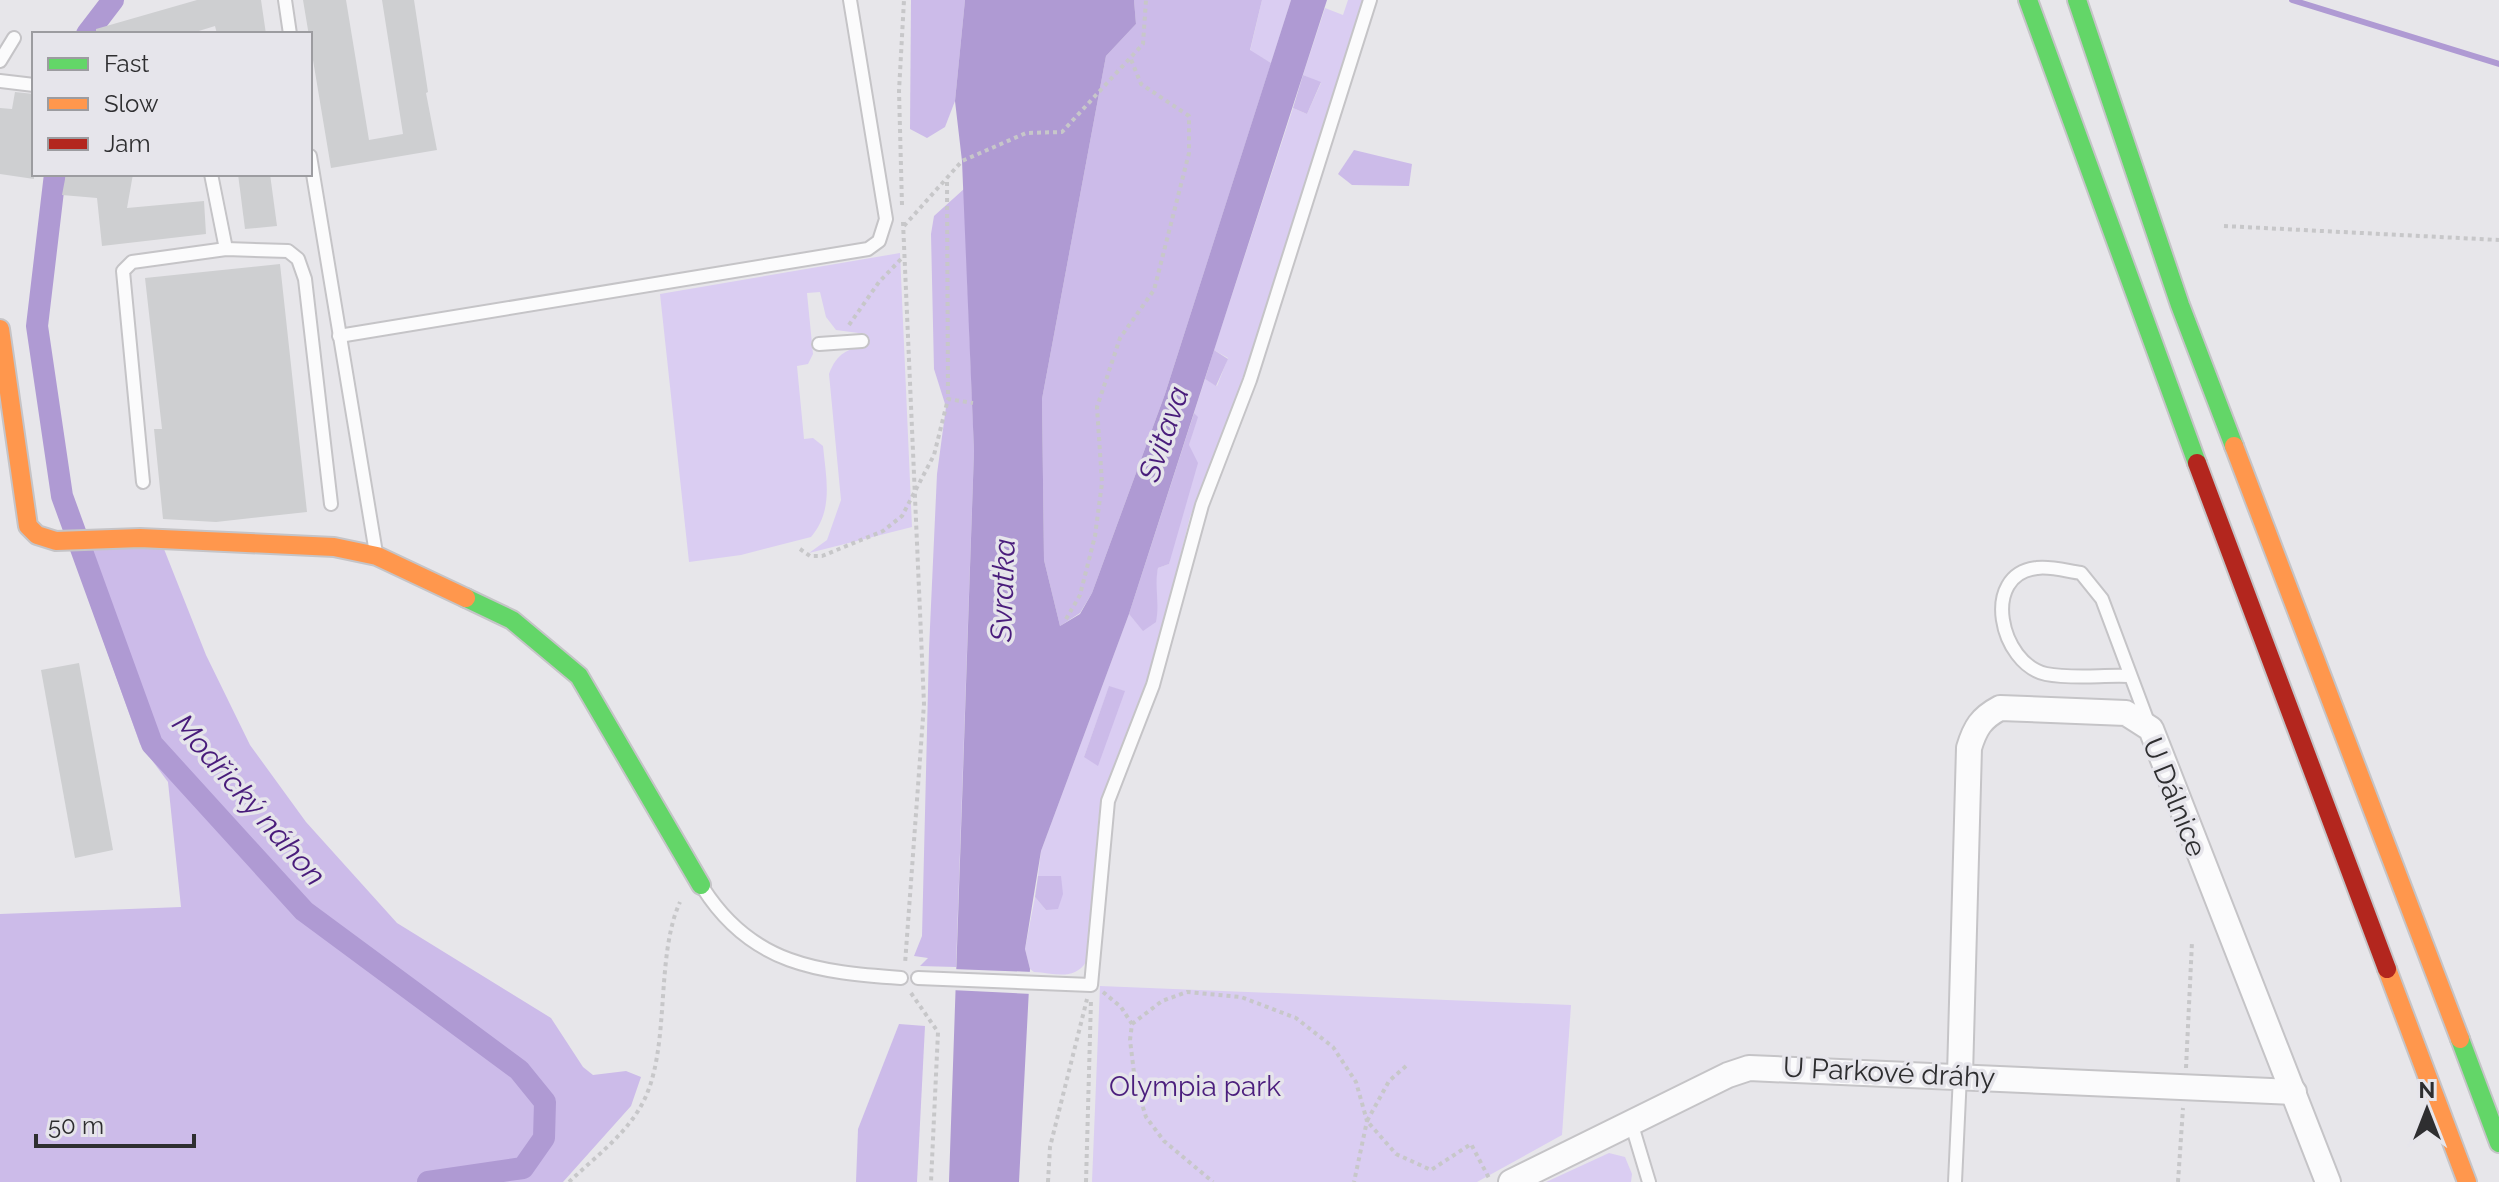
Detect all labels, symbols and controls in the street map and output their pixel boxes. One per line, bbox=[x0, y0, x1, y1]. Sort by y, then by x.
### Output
legend bbox=[32, 32, 312, 176]
text: Fast bbox=[104, 49, 149, 78]
text: Slow bbox=[104, 89, 159, 118]
text: Jam bbox=[104, 129, 150, 158]
water label: Svitava bbox=[1131, 382, 1196, 487]
water label: Svratka bbox=[983, 538, 1022, 643]
water label: Modřický náhon bbox=[166, 707, 333, 892]
street label: U Dálnice bbox=[2136, 733, 2213, 861]
street label: U Parkové dráhy bbox=[1782, 1050, 1996, 1095]
park label: Olympia park bbox=[1109, 1070, 1281, 1103]
north arrow bbox=[2387, 1070, 2467, 1150]
text: N bbox=[2419, 1077, 2435, 1103]
scale bar bbox=[36, 1098, 194, 1148]
text: 50 m bbox=[48, 1111, 104, 1140]

